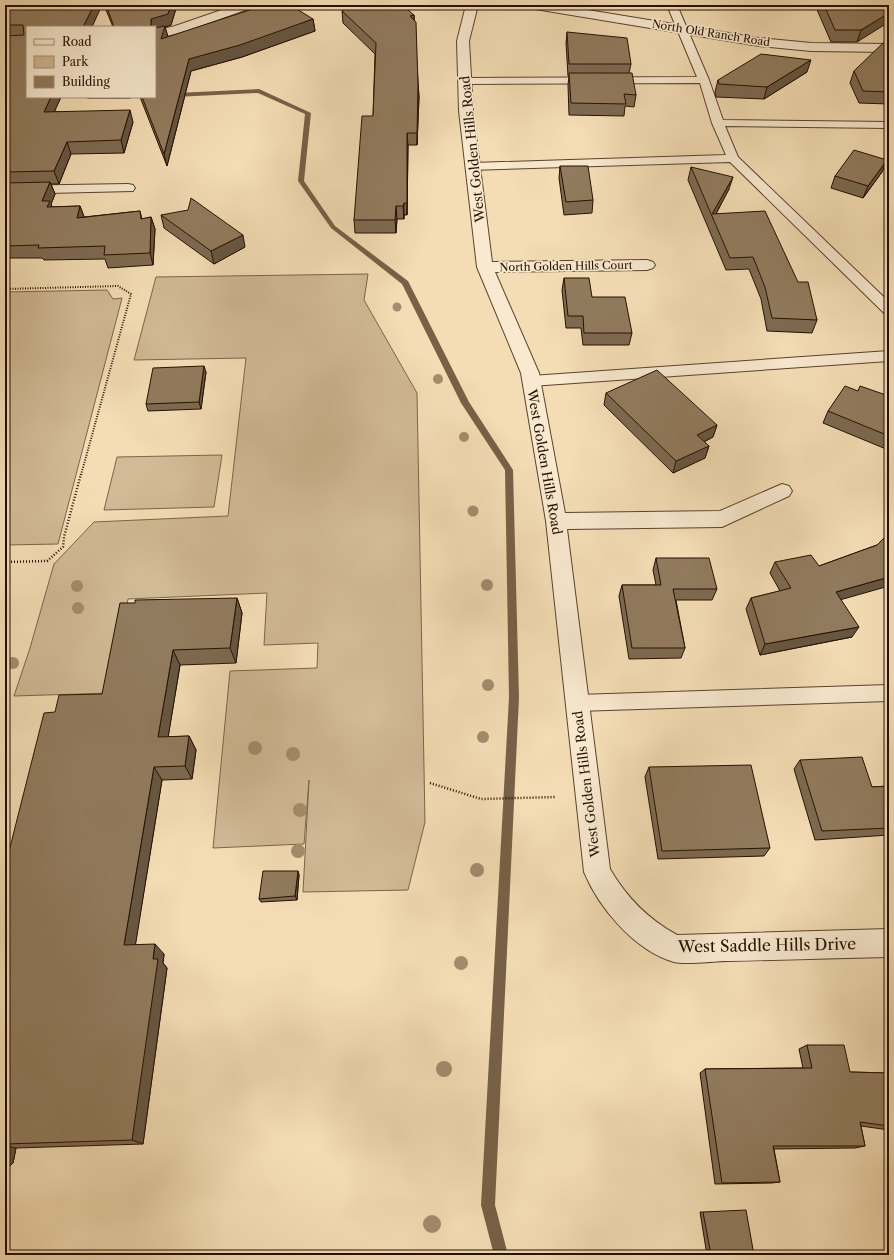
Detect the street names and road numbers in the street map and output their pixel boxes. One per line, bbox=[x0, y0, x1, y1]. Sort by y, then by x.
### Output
street label: North Old Ranch Road bbox=[651, 17, 771, 49]
street label: West Golden Hills Road bbox=[456, 75, 488, 224]
street label: North Golden Hills Court bbox=[499, 258, 633, 274]
street label: West Golden Hills Road bbox=[524, 387, 566, 536]
street label: West Golden Hills Road bbox=[569, 710, 603, 859]
street label: West Saddle Hills Drive bbox=[677, 933, 856, 957]

